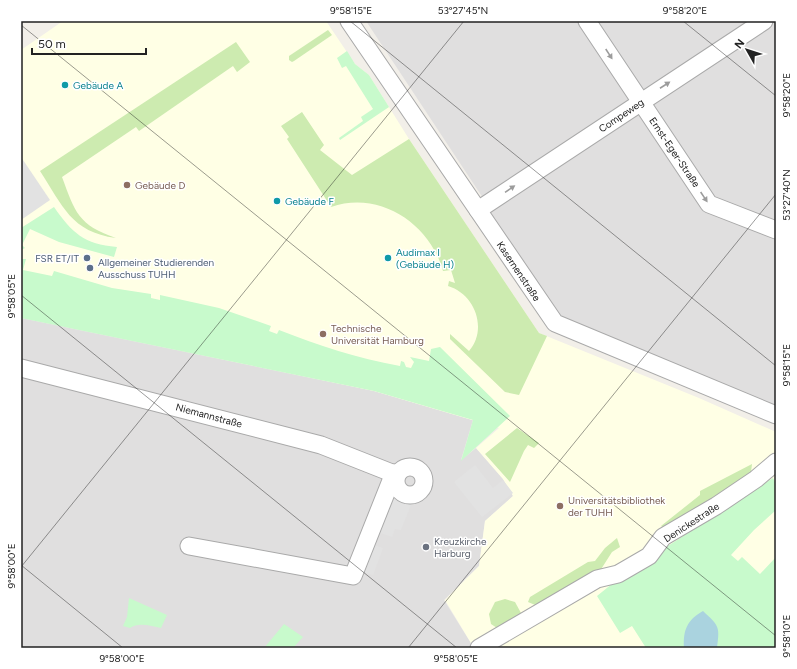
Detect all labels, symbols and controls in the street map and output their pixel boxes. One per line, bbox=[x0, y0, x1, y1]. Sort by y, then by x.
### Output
text: 9°58'15"E bbox=[330, 4, 372, 17]
text: 53°27'45"N bbox=[438, 4, 488, 17]
text: 9°58'20"E bbox=[663, 4, 707, 17]
scale bar bbox=[32, 30, 146, 56]
north arrow bbox=[727, 30, 767, 70]
text: 50 m bbox=[38, 37, 66, 51]
text: N bbox=[732, 37, 747, 51]
one-way arrow bbox=[605, 48, 613, 59]
text: 9°58'20"E bbox=[780, 73, 793, 117]
place label: Gebäude A bbox=[73, 79, 123, 92]
marker: Gebäude A bbox=[60, 80, 70, 90]
one-way arrow bbox=[659, 82, 671, 89]
street label: Compeweg bbox=[596, 95, 646, 135]
street label: Ernst-Eger-Straße bbox=[646, 115, 703, 190]
text: 53°27'40"N bbox=[780, 169, 793, 221]
place label: Gebäude D bbox=[135, 179, 185, 192]
marker: Gebäude D bbox=[122, 180, 132, 190]
one-way arrow bbox=[504, 185, 516, 192]
one-way arrow bbox=[701, 191, 708, 202]
place label: Gebäude F bbox=[285, 195, 334, 208]
marker: Gebäude F bbox=[272, 196, 282, 206]
street label: Kasernenstraße bbox=[494, 239, 544, 304]
place label: Audimax I (Gebäude H) bbox=[396, 246, 454, 271]
place label: FSR ET/IT bbox=[35, 252, 79, 265]
marker: FSR ET/IT bbox=[82, 253, 92, 263]
marker: Audimax I (Gebäude H) bbox=[383, 253, 393, 263]
place label: Allgemeiner Studierenden Ausschuss TUHH bbox=[98, 256, 215, 281]
marker: Allgemeiner Studierenden Ausschuss TUHH bbox=[85, 263, 95, 273]
text: 9°58'05"E bbox=[5, 274, 18, 318]
place label: Technische Universität Hamburg bbox=[331, 322, 424, 347]
marker: Technische Universität Hamburg bbox=[318, 329, 328, 339]
text: 9°58'15"E bbox=[780, 344, 793, 386]
street label: Niemannstraße bbox=[174, 400, 244, 431]
place label: Universitätsbibliothek der TUHH bbox=[568, 494, 665, 519]
street label: Denickestraße bbox=[661, 499, 722, 545]
marker: Universitätsbibliothek der TUHH bbox=[555, 501, 565, 511]
place label: Kreuzkirche Harburg bbox=[434, 535, 487, 560]
marker: Kreuzkirche Harburg bbox=[421, 542, 431, 552]
text: 9°58'00"E bbox=[5, 543, 18, 589]
text: 9°58'10"E bbox=[780, 614, 793, 657]
text: 9°58'00"E bbox=[99, 652, 145, 665]
text: 9°58'05"E bbox=[434, 652, 478, 665]

